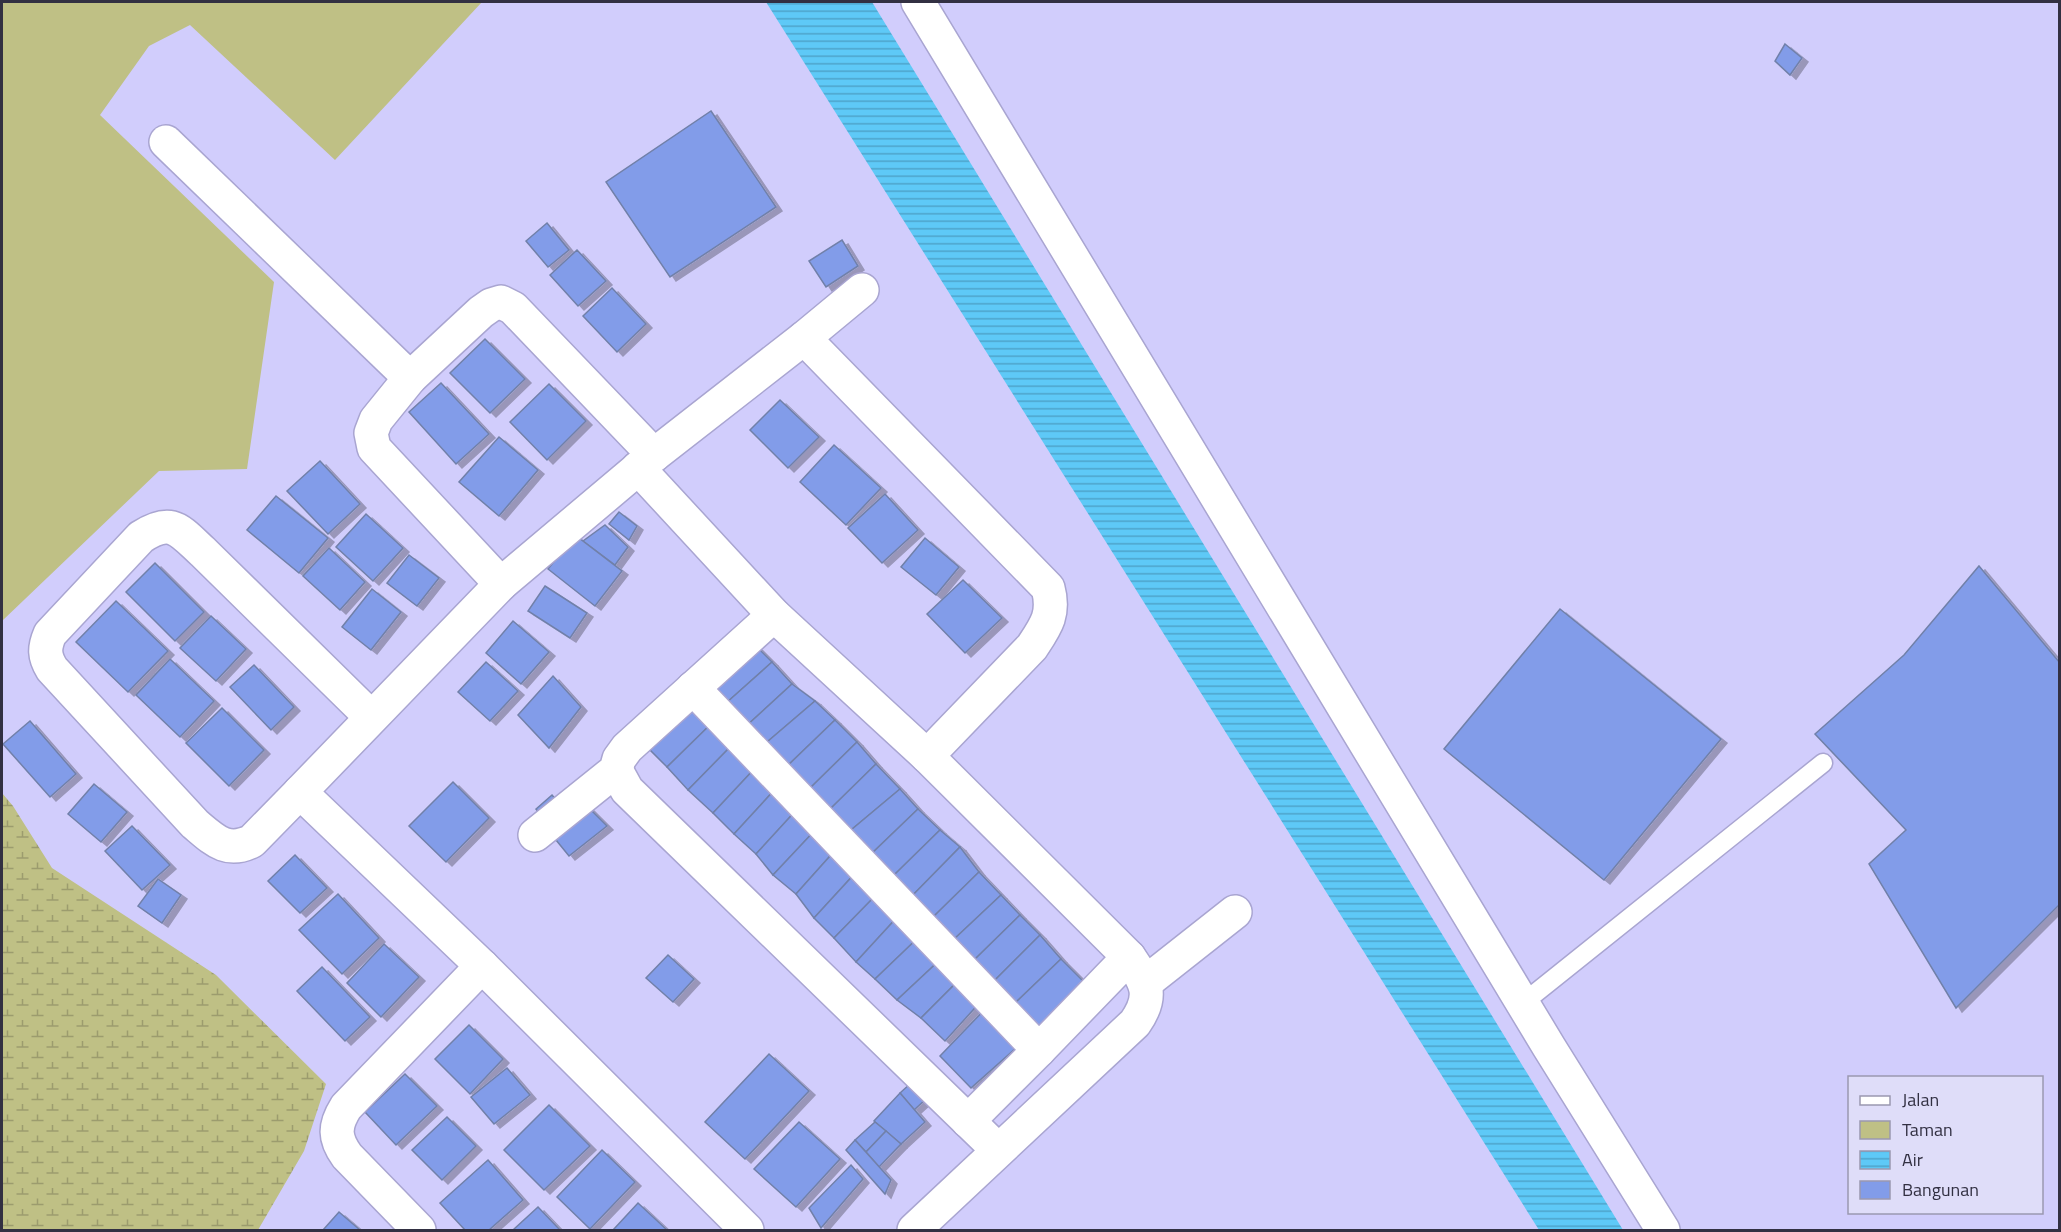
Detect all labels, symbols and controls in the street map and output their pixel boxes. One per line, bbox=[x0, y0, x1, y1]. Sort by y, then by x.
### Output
legend bbox=[1848, 1076, 2043, 1214]
text: Jalan bbox=[1902, 1086, 1939, 1113]
text: Taman bbox=[1902, 1116, 1953, 1143]
text: Air bbox=[1902, 1146, 1923, 1173]
text: Bangunan bbox=[1902, 1176, 1979, 1203]

